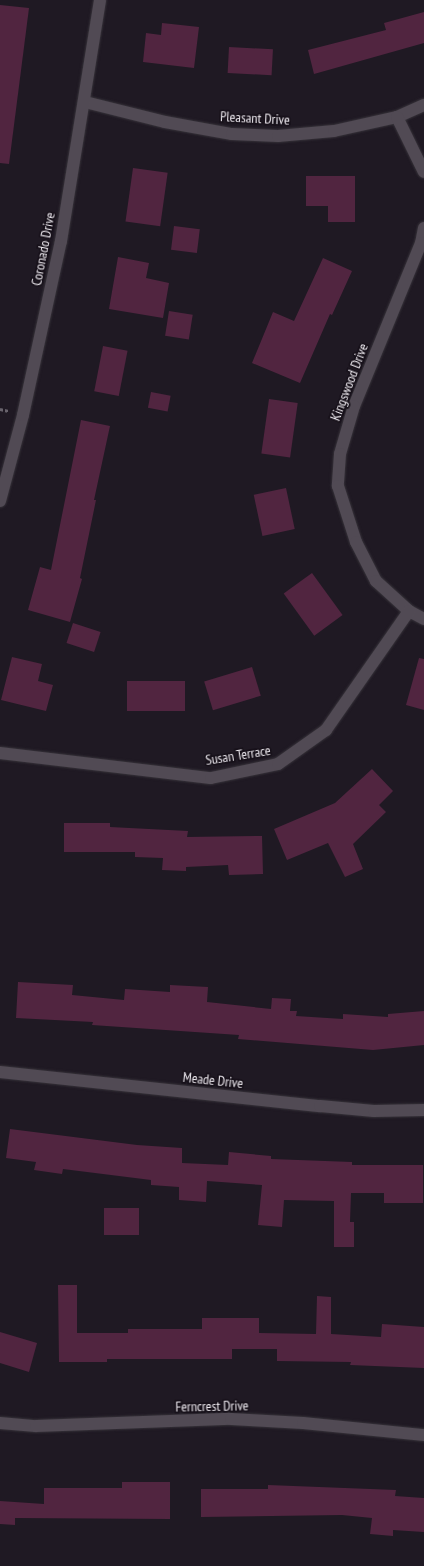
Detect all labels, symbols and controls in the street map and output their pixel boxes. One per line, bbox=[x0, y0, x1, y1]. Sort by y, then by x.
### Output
street label: Pleasant Drive bbox=[220, 108, 290, 128]
street label: Coronado Drive bbox=[28, 211, 58, 287]
street label: Kingswood Drive bbox=[327, 341, 371, 423]
street label: Susan Terrace bbox=[204, 742, 272, 768]
street label: Meade Drive bbox=[182, 1068, 244, 1092]
street label: Ferncrest Drive bbox=[175, 1397, 249, 1415]

